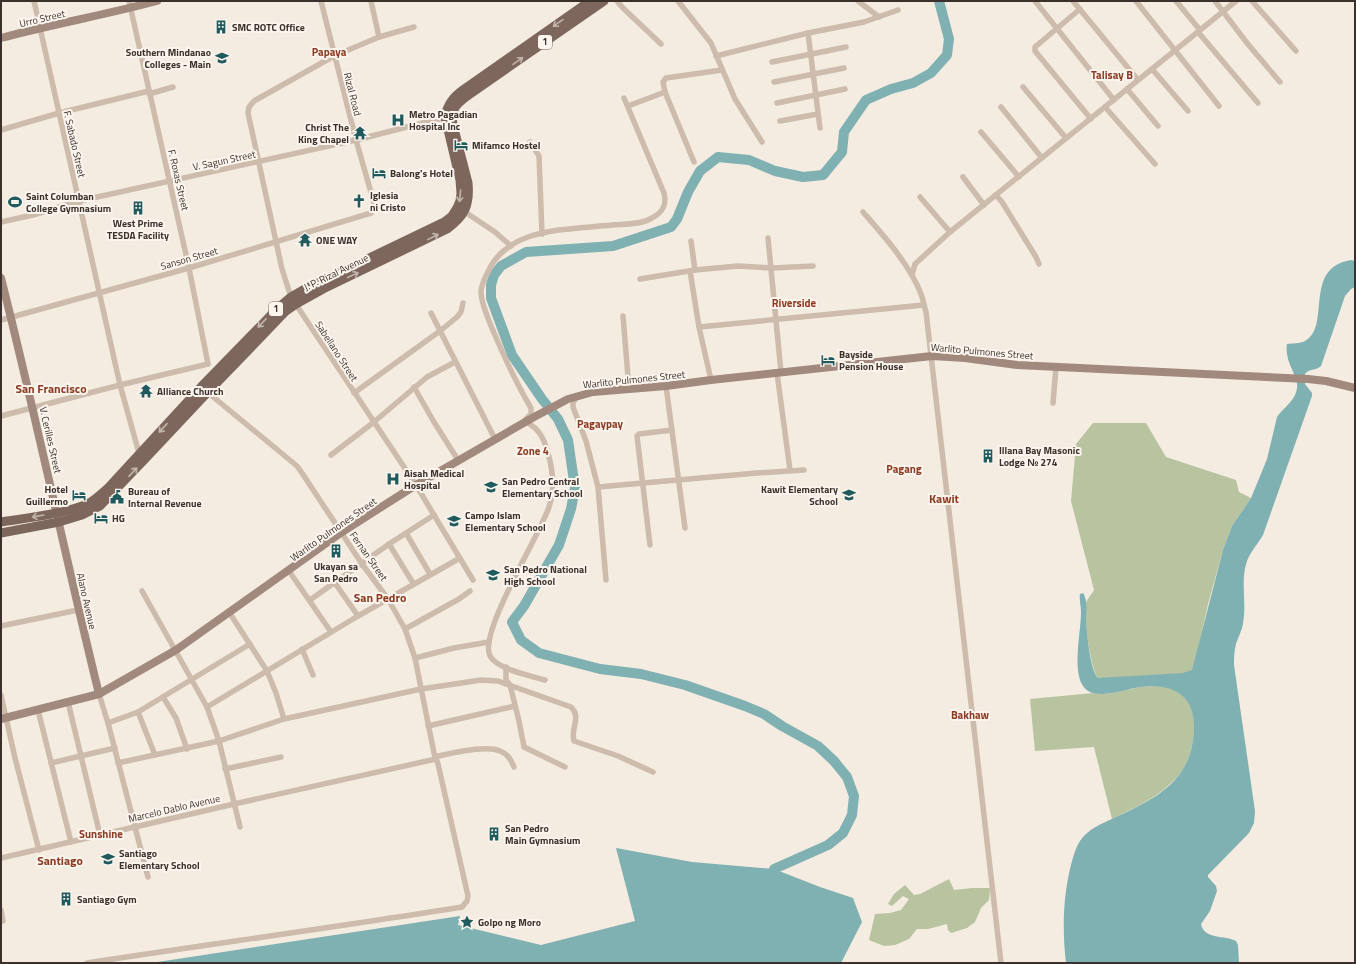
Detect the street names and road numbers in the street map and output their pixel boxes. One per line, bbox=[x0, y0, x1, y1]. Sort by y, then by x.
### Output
street label: Urro Street bbox=[18, 6, 67, 31]
road number: 1 bbox=[538, 35, 552, 49]
street label: Rizal Road bbox=[340, 71, 365, 117]
street label: F. Sabado Street bbox=[60, 109, 90, 179]
street label: V. Sagun Street bbox=[191, 146, 257, 174]
street label: F. Roxas Street bbox=[164, 148, 193, 213]
street label: Sanson Street bbox=[159, 243, 220, 274]
street label: J. P. Rizal Avenue bbox=[301, 250, 371, 295]
road number: 1 bbox=[269, 302, 283, 316]
street label: Sabellano Street bbox=[312, 318, 362, 385]
street label: Warlito Pulmones Street bbox=[930, 340, 1034, 363]
street label: Warlito Pulmones Street bbox=[582, 367, 686, 392]
street label: V. Cerilles Street bbox=[36, 405, 66, 475]
street label: Warlito Pulmones Street bbox=[287, 493, 380, 565]
street label: Fernan Street bbox=[346, 529, 391, 584]
street label: Alano Avenue bbox=[73, 571, 100, 631]
street label: Marcelo Dablo Avenue bbox=[127, 791, 221, 826]

